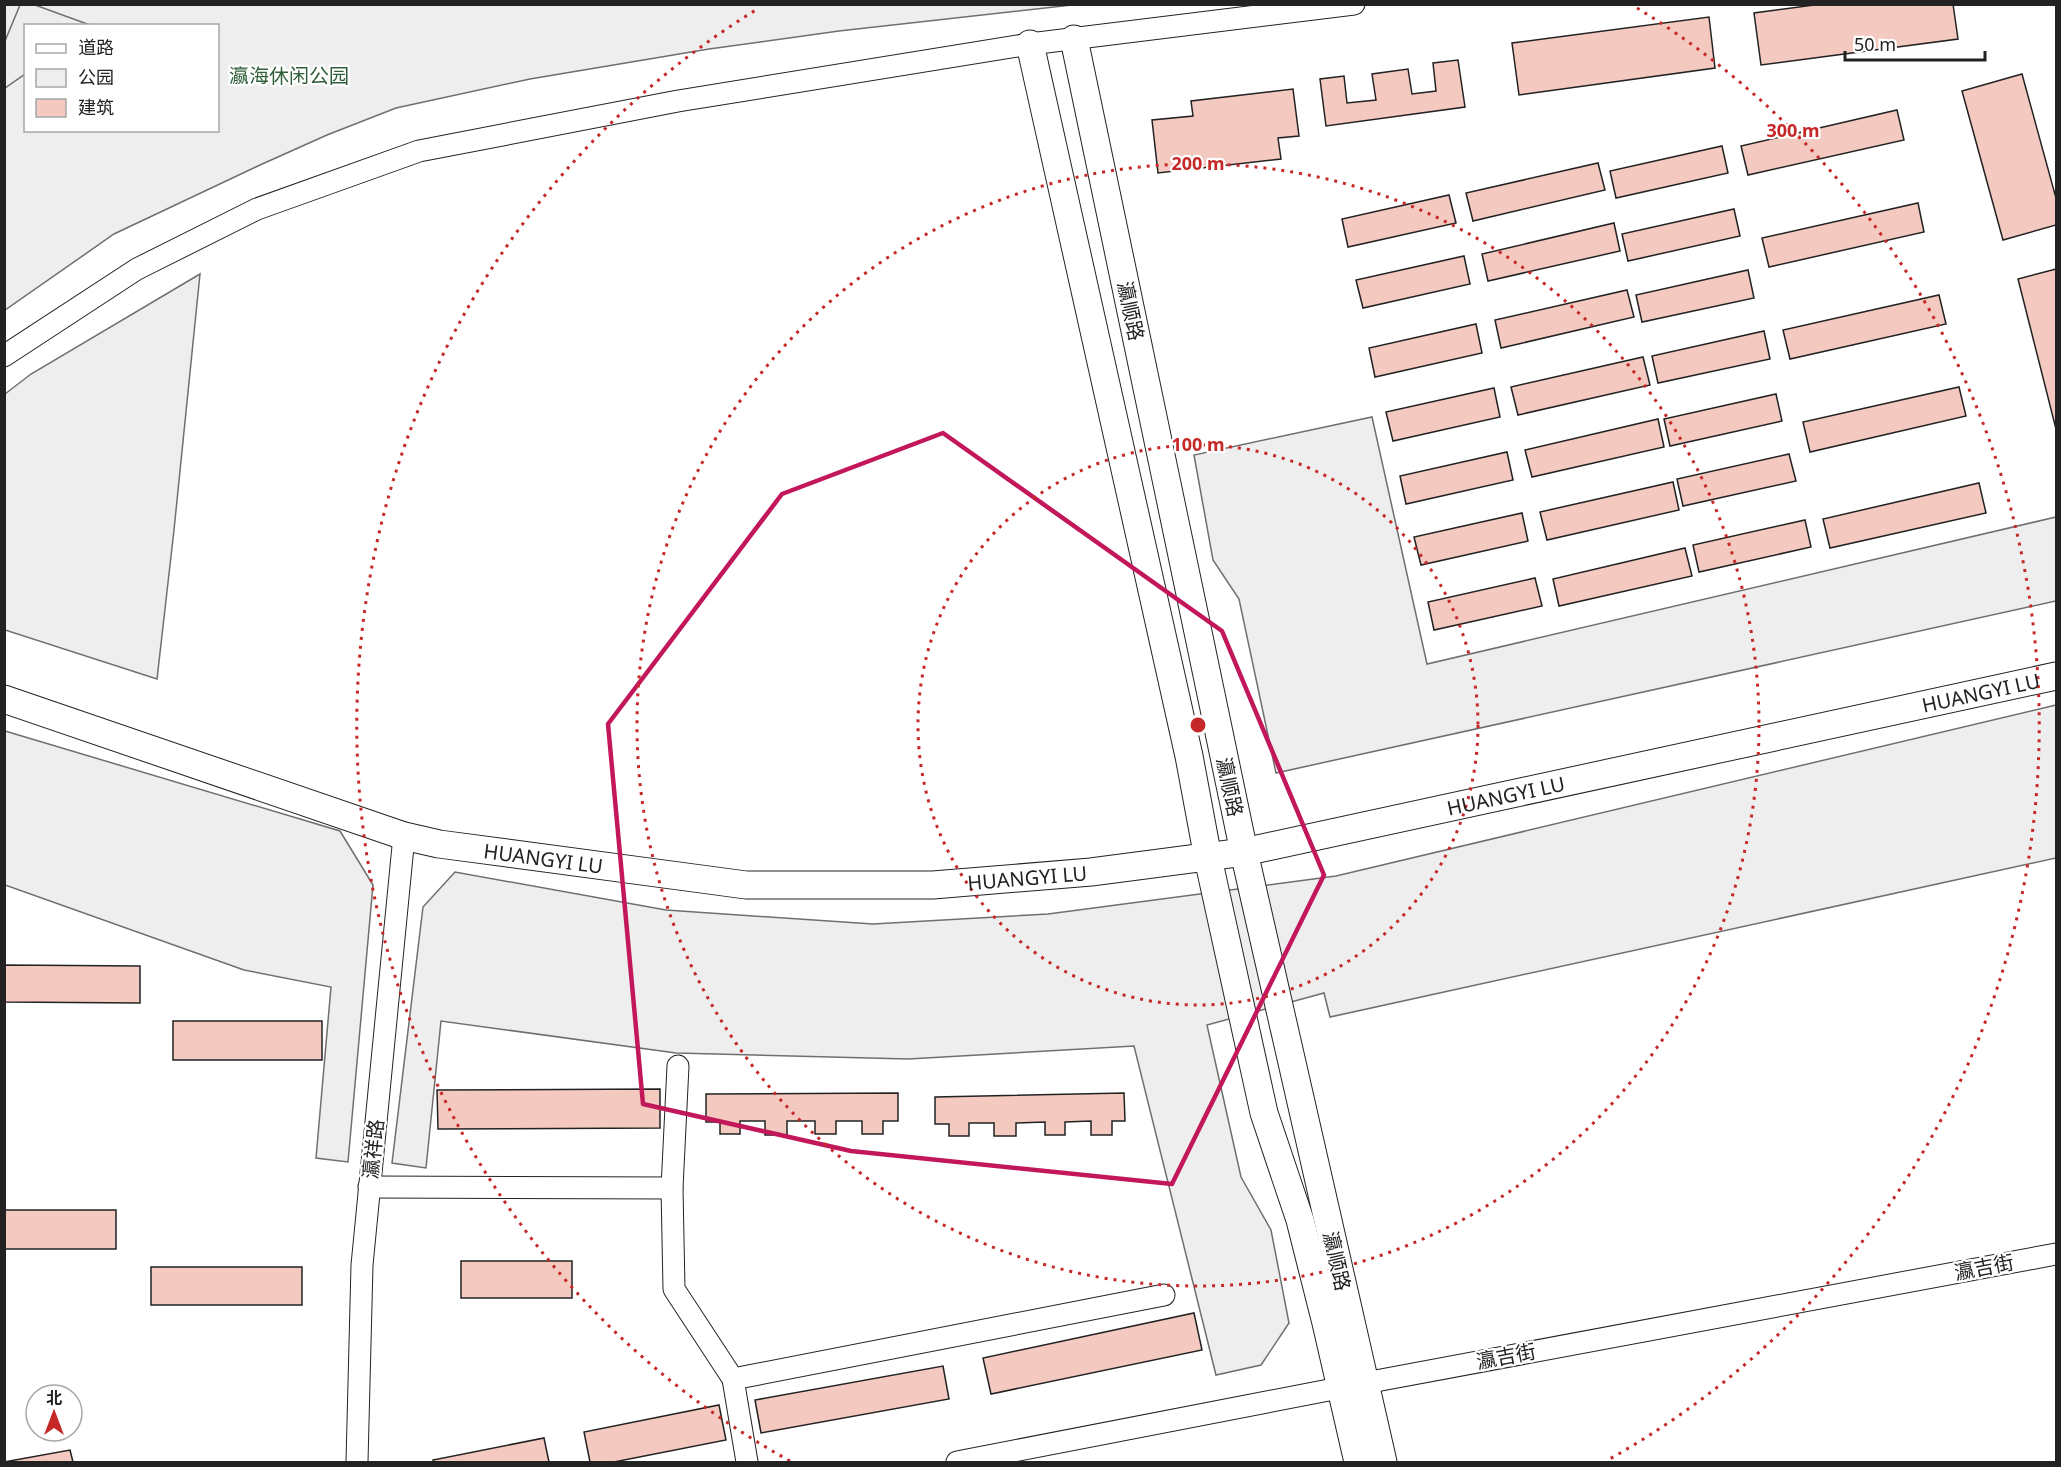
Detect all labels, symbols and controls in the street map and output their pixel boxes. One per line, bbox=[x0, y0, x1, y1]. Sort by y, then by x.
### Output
legend bbox=[24, 24, 219, 132]
scale bar bbox=[1845, 24, 1984, 62]
text: 50 m bbox=[1854, 32, 1896, 56]
text: 道路 bbox=[78, 35, 114, 59]
park label: 瀛海休闲公园 bbox=[229, 62, 349, 89]
text: 公园 bbox=[78, 65, 114, 89]
text: 建筑 bbox=[78, 95, 114, 119]
text: 300 m bbox=[1766, 118, 1820, 142]
text: 200 m bbox=[1171, 151, 1225, 175]
street label: 瀛顺路 bbox=[1112, 279, 1150, 343]
text: 100 m bbox=[1171, 432, 1225, 456]
street label: HUANGYI LU bbox=[1919, 666, 2042, 718]
centre of rings bbox=[1188, 715, 1208, 735]
street label: 瀛顺路 bbox=[1211, 755, 1249, 819]
street label: HUANGYI LU bbox=[1444, 769, 1567, 821]
street label: HUANGYI LU bbox=[482, 837, 605, 879]
street label: HUANGYI LU bbox=[966, 859, 1088, 896]
street label: 瀛祥路 bbox=[356, 1118, 390, 1180]
street label: 瀛顺路 bbox=[1317, 1229, 1357, 1293]
street label: 瀛吉街 bbox=[1952, 1248, 2016, 1286]
street label: 瀛吉街 bbox=[1474, 1337, 1538, 1375]
north arrow bbox=[24, 1383, 84, 1443]
text: 北 bbox=[46, 1387, 62, 1409]

